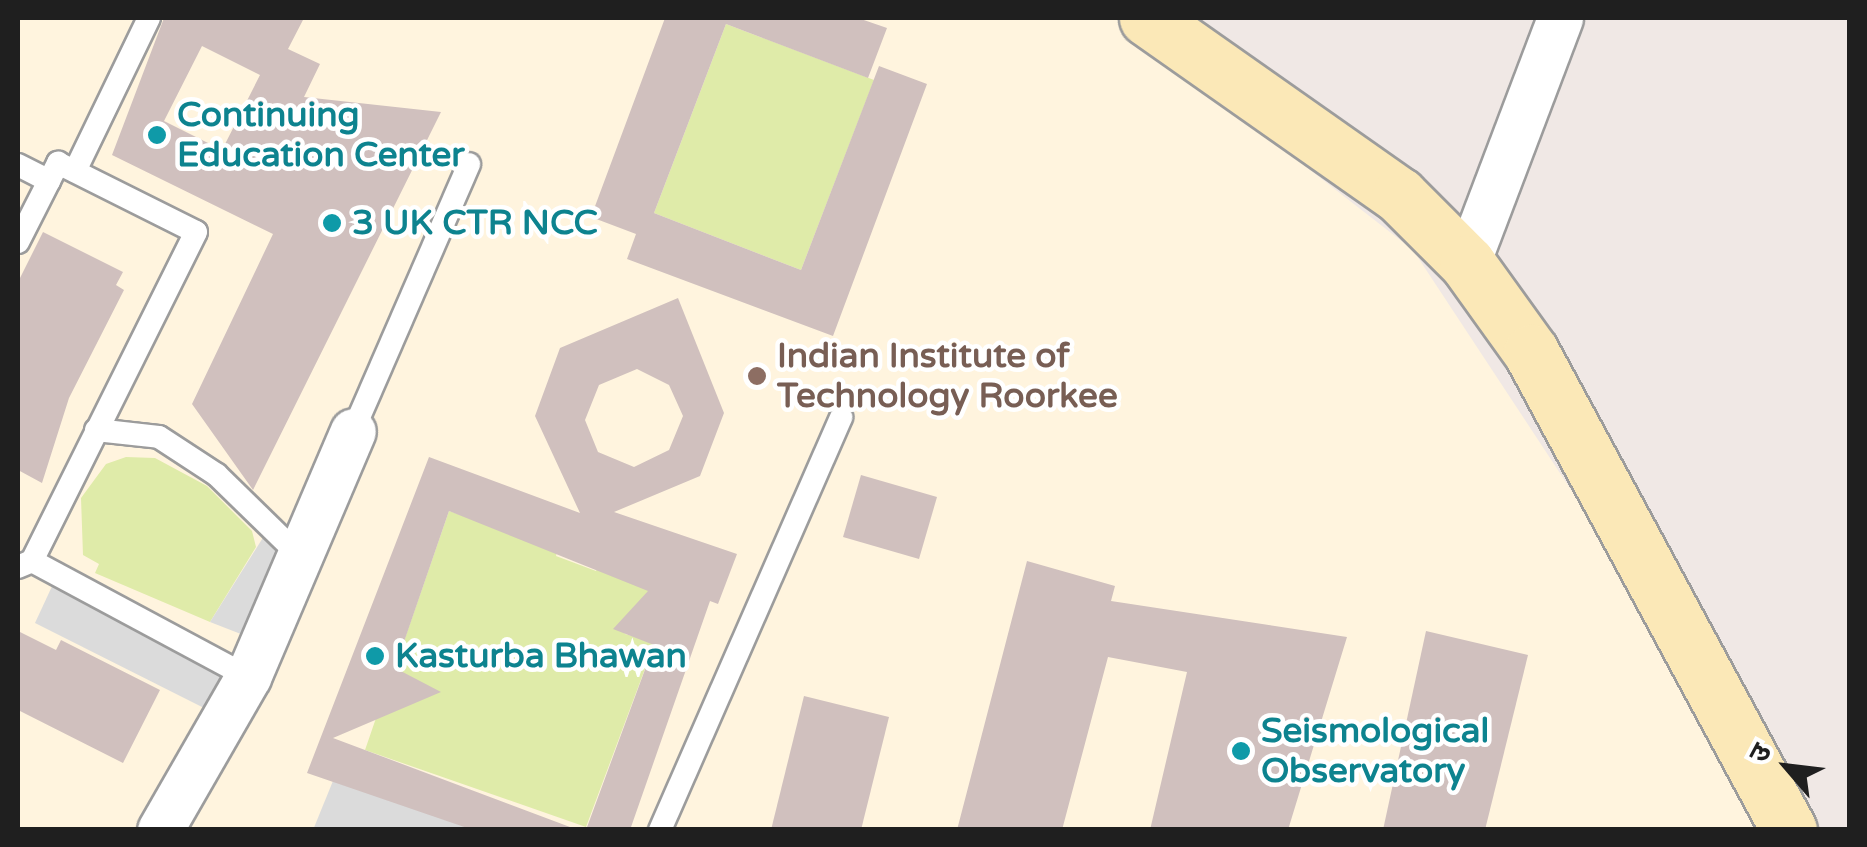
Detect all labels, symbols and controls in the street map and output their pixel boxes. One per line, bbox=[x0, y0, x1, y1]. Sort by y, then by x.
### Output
place label: Continuing Education Center bbox=[177, 94, 465, 176]
marker: Continuing Education Center bbox=[146, 124, 168, 146]
place label: 3 UK CTR NCC bbox=[352, 202, 598, 244]
marker: 3 UK CTR NCC bbox=[321, 212, 343, 234]
place label: Indian Institute of Technology Roorkee bbox=[777, 335, 1118, 417]
marker: Indian Institute of Technology Roorkee bbox=[746, 365, 768, 387]
place label: Kasturba Bhawan bbox=[395, 635, 687, 677]
marker: Kasturba Bhawan bbox=[364, 645, 386, 667]
place label: Seismological Observatory bbox=[1261, 710, 1489, 792]
north arrow bbox=[1737, 717, 1837, 817]
text: उ bbox=[1742, 738, 1779, 768]
marker: Seismological Observatory bbox=[1230, 740, 1252, 762]

